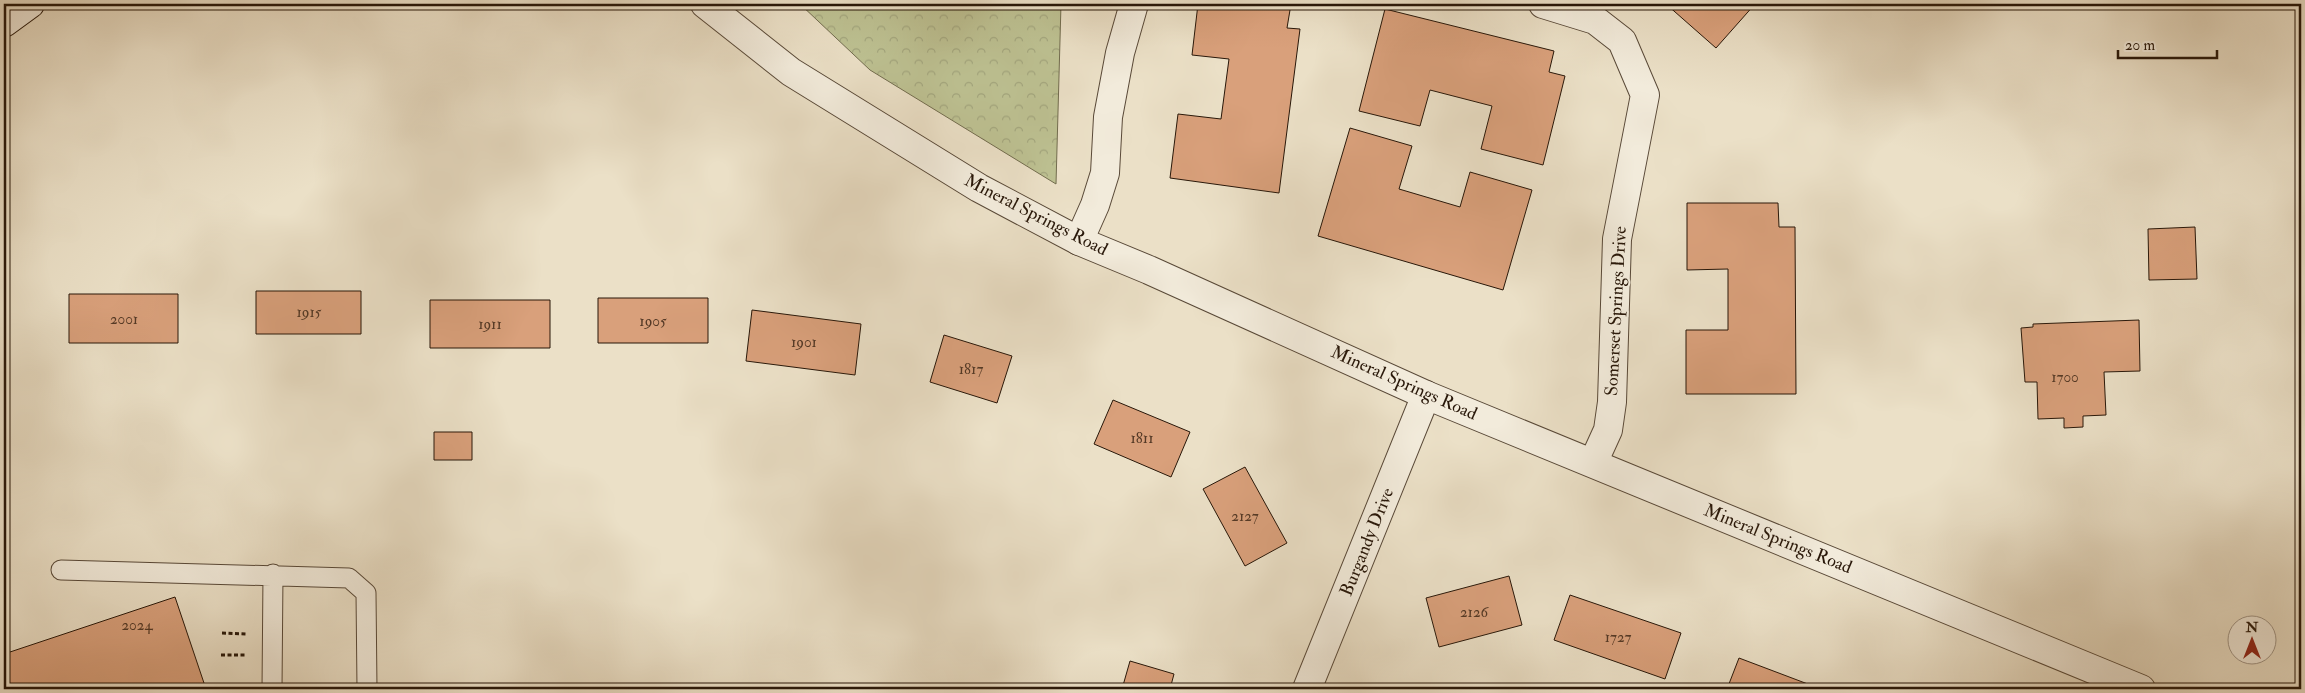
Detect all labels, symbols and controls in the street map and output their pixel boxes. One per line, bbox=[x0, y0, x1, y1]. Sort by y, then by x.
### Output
scale bar bbox=[2118, 28, 2216, 60]
text: 20 m bbox=[2125, 36, 2155, 55]
street label: Mineral Springs Road bbox=[960, 169, 1112, 261]
street label: Somerset Springs Drive bbox=[1600, 225, 1632, 396]
house number: 1915 bbox=[297, 303, 322, 322]
house number: 2001 bbox=[110, 310, 138, 329]
house number: 1905 bbox=[639, 312, 667, 331]
house number: 1911 bbox=[478, 315, 502, 334]
house number: 1901 bbox=[791, 333, 817, 352]
street label: Mineral Springs Road bbox=[1327, 340, 1481, 426]
house number: 1817 bbox=[959, 360, 983, 379]
house number: 1700 bbox=[2051, 368, 2079, 387]
house number: 1811 bbox=[1130, 429, 1154, 448]
street label: Burgandy Drive bbox=[1335, 484, 1399, 600]
street label: Mineral Springs Road bbox=[1701, 499, 1856, 579]
house number: 2127 bbox=[1231, 507, 1259, 526]
house number: 2126 bbox=[1460, 603, 1489, 622]
house number: 2024 bbox=[122, 616, 153, 635]
north arrow bbox=[2228, 616, 2278, 666]
text: N bbox=[2245, 619, 2259, 636]
house number: 1727 bbox=[1605, 628, 1631, 647]

